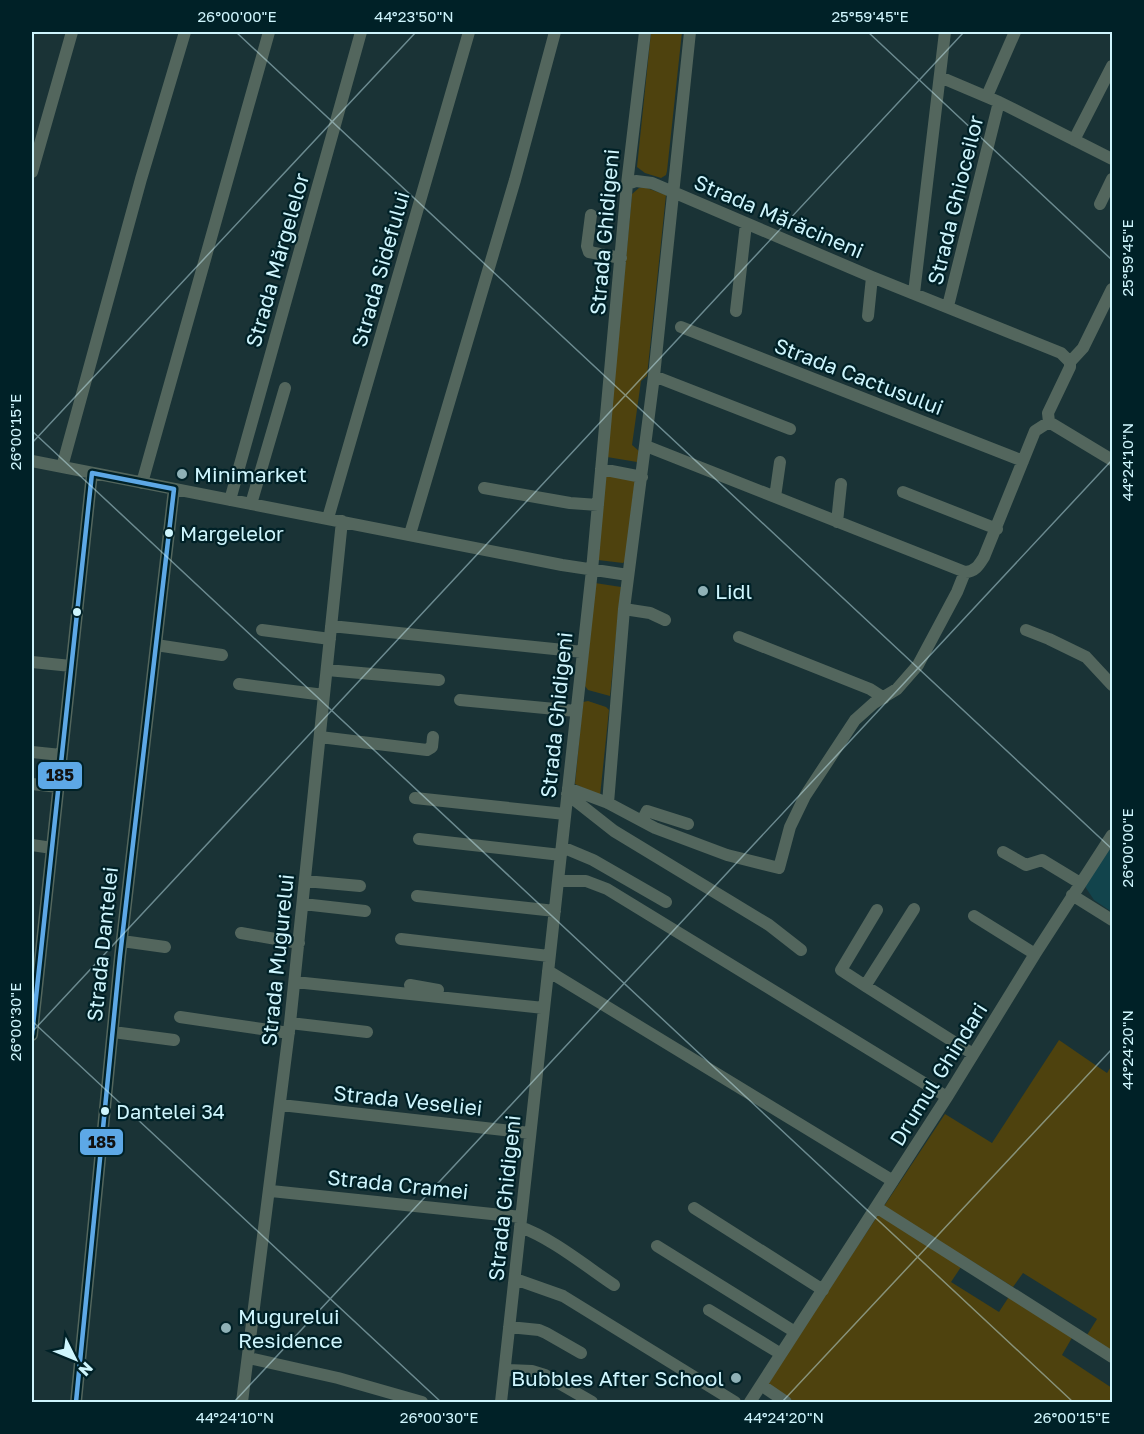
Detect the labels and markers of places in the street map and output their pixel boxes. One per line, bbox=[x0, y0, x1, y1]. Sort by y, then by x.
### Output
place label: Minimarket bbox=[194, 461, 307, 487]
marker: Minimarket bbox=[175, 467, 189, 481]
place label: Margelelor bbox=[180, 521, 284, 545]
marker: Margelelor bbox=[163, 527, 175, 539]
place label: Lidl bbox=[715, 578, 752, 604]
marker: Lidl bbox=[696, 584, 710, 598]
unlabelled marker bbox=[71, 606, 83, 618]
place label: Dantelei 34 bbox=[116, 1099, 225, 1123]
marker: Dantelei 34 bbox=[99, 1105, 111, 1117]
place label: Mugurelui Residence bbox=[238, 1303, 343, 1353]
marker: Mugurelui Residence bbox=[219, 1321, 233, 1335]
place label: Bubbles After School bbox=[511, 1365, 724, 1391]
marker: Bubbles After School bbox=[729, 1371, 743, 1385]

